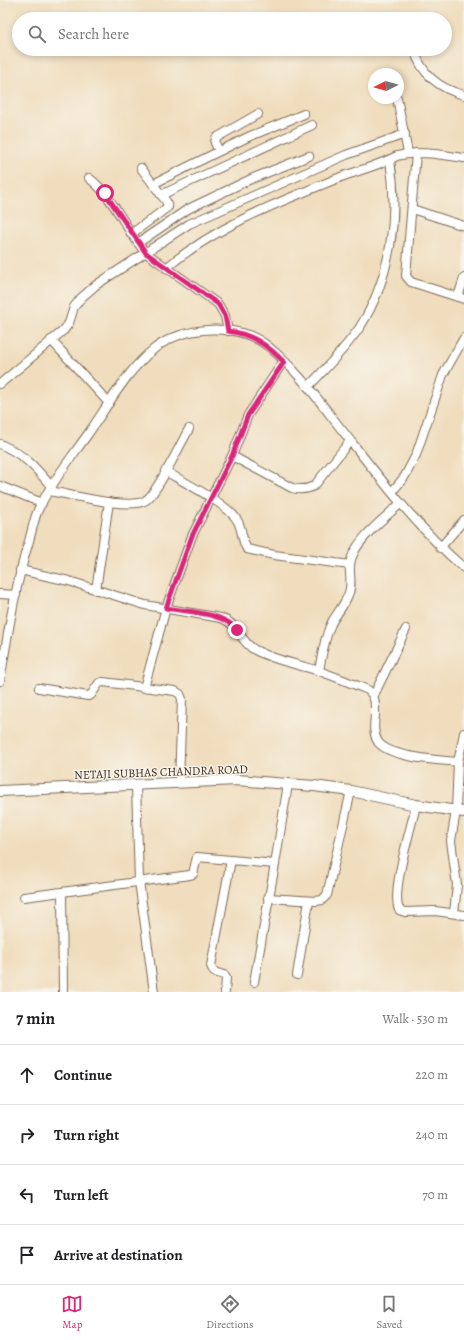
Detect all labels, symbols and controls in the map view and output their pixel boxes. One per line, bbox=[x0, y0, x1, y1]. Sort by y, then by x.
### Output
search box bbox=[12, 12, 452, 56]
icon: search bbox=[26, 23, 48, 45]
text: Search here bbox=[58, 24, 129, 44]
north arrow bbox=[368, 68, 404, 104]
route start bbox=[96, 184, 114, 202]
route end bbox=[228, 621, 246, 639]
street label: NETAJI SUBHAS CHANDRA ROAD bbox=[74, 761, 248, 783]
text: 7 min bbox=[16, 1007, 55, 1030]
text: Walk · 530 m bbox=[382, 1010, 448, 1027]
icon: ahead bbox=[16, 1064, 38, 1086]
text: Continue bbox=[54, 1065, 112, 1085]
text: 220 m bbox=[415, 1066, 448, 1083]
icon: right bbox=[16, 1124, 38, 1146]
text: Turn right bbox=[54, 1125, 119, 1145]
text: 240 m bbox=[416, 1126, 448, 1143]
icon: left bbox=[16, 1184, 38, 1206]
text: Turn left bbox=[54, 1185, 109, 1205]
text: 70 m bbox=[422, 1186, 448, 1203]
icon: arrive bbox=[16, 1244, 38, 1266]
text: Arrive at destination bbox=[54, 1245, 183, 1265]
tab: Map bbox=[61, 1293, 83, 1332]
tab: Directions bbox=[206, 1293, 254, 1332]
tab: Saved bbox=[376, 1293, 403, 1332]

